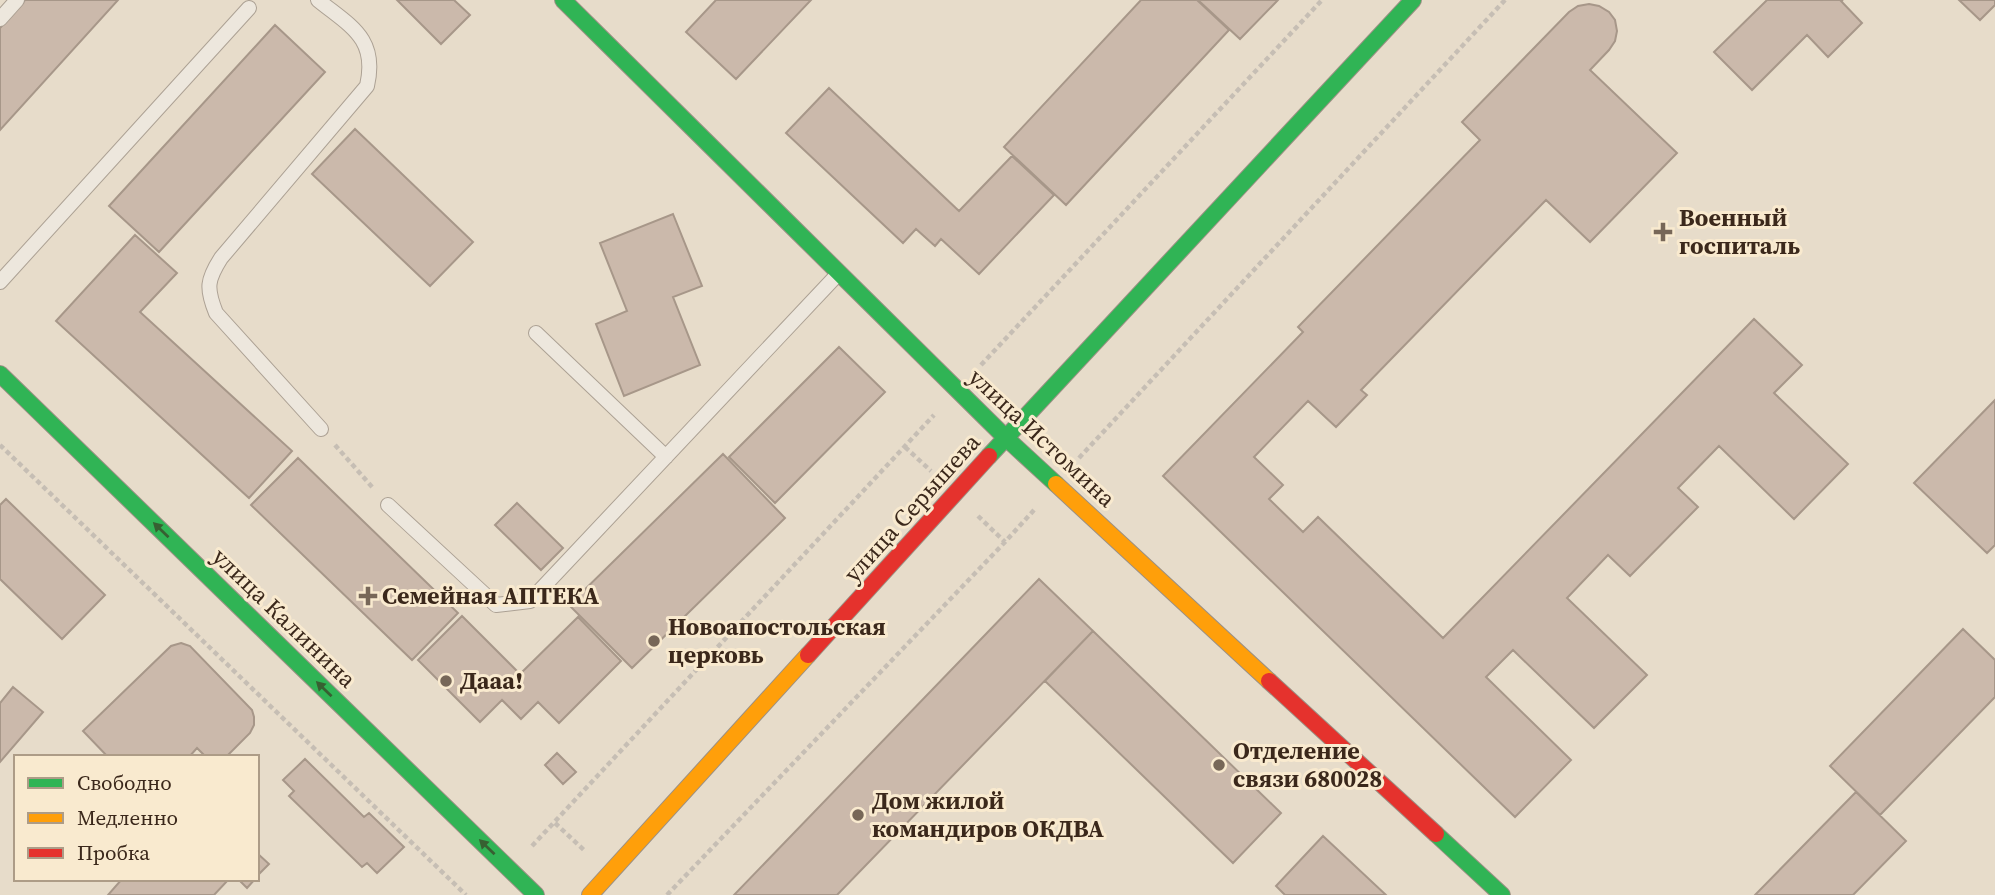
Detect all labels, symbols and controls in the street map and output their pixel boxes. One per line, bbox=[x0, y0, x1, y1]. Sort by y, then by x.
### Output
place label: Военный госпиталь bbox=[1679, 201, 1800, 262]
marker: Военный госпиталь bbox=[1653, 222, 1673, 242]
street label: улица Истомина bbox=[962, 361, 1124, 515]
street label: улица Серышева bbox=[836, 426, 988, 589]
one-way arrow bbox=[153, 522, 169, 538]
street label: улица Калинина bbox=[205, 540, 364, 695]
place label: Семейная АПТЕКА bbox=[382, 579, 599, 612]
marker: Семейная АПТЕКА bbox=[360, 588, 376, 604]
place label: Новоапостольская церковь bbox=[668, 610, 886, 671]
marker: Новоапостольская церковь bbox=[646, 633, 662, 649]
place label: Дааа! bbox=[460, 664, 523, 697]
marker: Дааа! bbox=[438, 673, 454, 689]
one-way arrow bbox=[316, 681, 333, 697]
place label: Отделение связи 680028 bbox=[1233, 734, 1382, 795]
legend bbox=[14, 755, 259, 881]
marker: Отделение связи 680028 bbox=[1211, 757, 1227, 773]
text: Свободно bbox=[77, 768, 172, 797]
place label: Дом жилой командиров ОКДВА bbox=[872, 784, 1104, 845]
text: Медленно bbox=[77, 803, 178, 832]
marker: Дом жилой командиров ОКДВА bbox=[850, 807, 866, 823]
text: Пробка bbox=[77, 838, 150, 867]
one-way arrow bbox=[479, 840, 496, 856]

